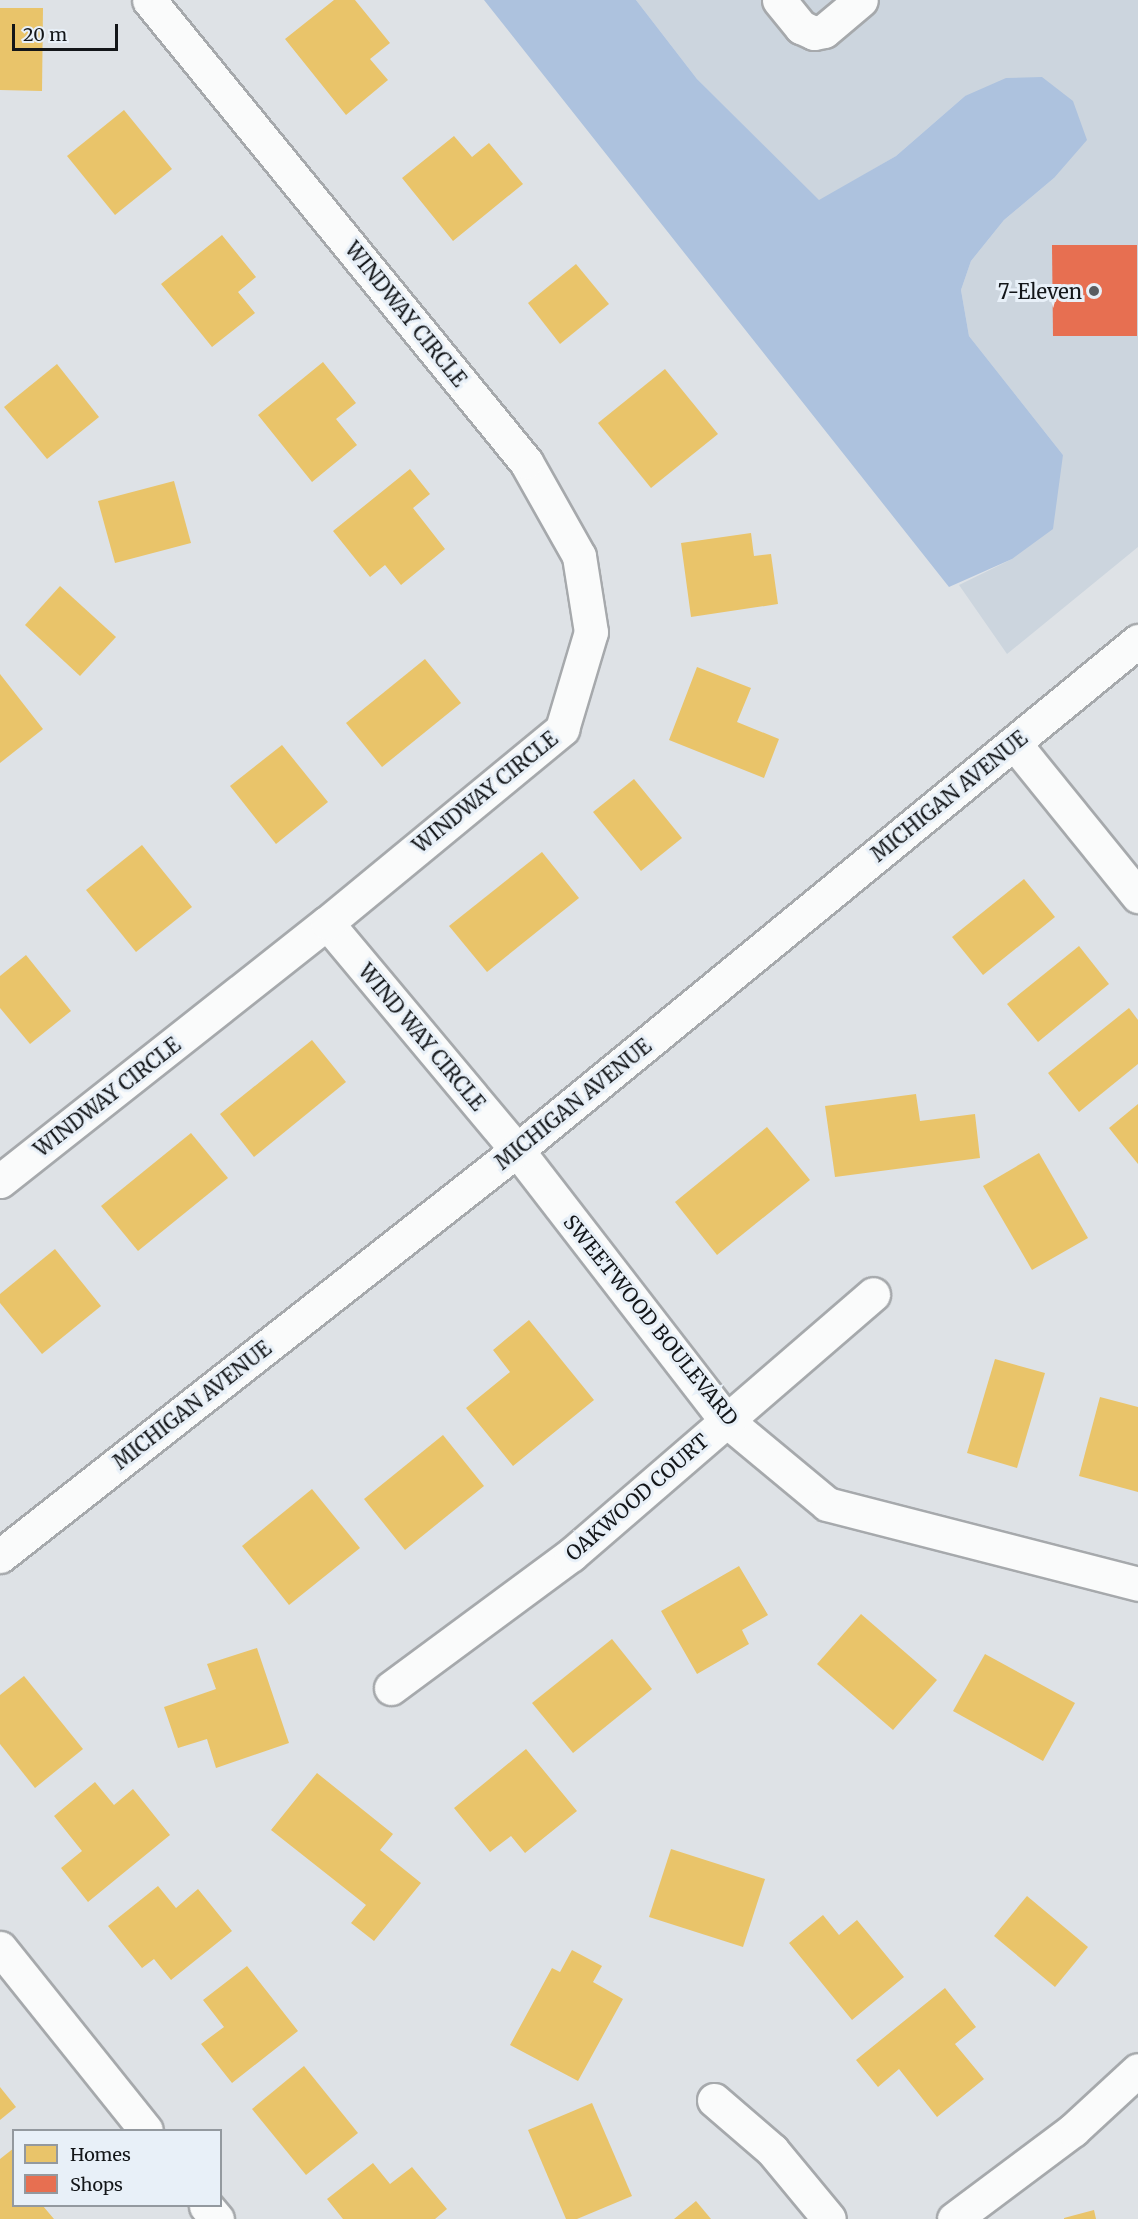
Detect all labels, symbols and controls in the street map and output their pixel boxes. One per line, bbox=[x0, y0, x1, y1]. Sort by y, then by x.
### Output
scale bar bbox=[15, 12, 122, 50]
text: 20 m bbox=[23, 23, 67, 46]
street label: WINDWAY CIRCLE bbox=[340, 237, 472, 391]
place label: 7-Eleven bbox=[998, 279, 1082, 303]
marker: 7-Eleven bbox=[1087, 284, 1101, 298]
street label: WINDWAY CIRCLE bbox=[408, 726, 562, 858]
street label: MICHIGAN AVENUE bbox=[866, 726, 1032, 866]
street label: WIND WAY CIRCLE bbox=[354, 959, 490, 1115]
street label: WINDWAY CIRCLE bbox=[29, 1032, 185, 1162]
street label: MICHIGAN AVENUE bbox=[490, 1034, 656, 1174]
street label: SWEETWOOD BOULEVARD bbox=[559, 1210, 743, 1430]
street label: MICHIGAN AVENUE bbox=[108, 1336, 276, 1474]
street label: OAKWOOD COURT bbox=[561, 1429, 713, 1565]
legend bbox=[12, 2129, 222, 2207]
text: Homes bbox=[70, 2143, 131, 2166]
text: Shops bbox=[70, 2173, 123, 2196]

